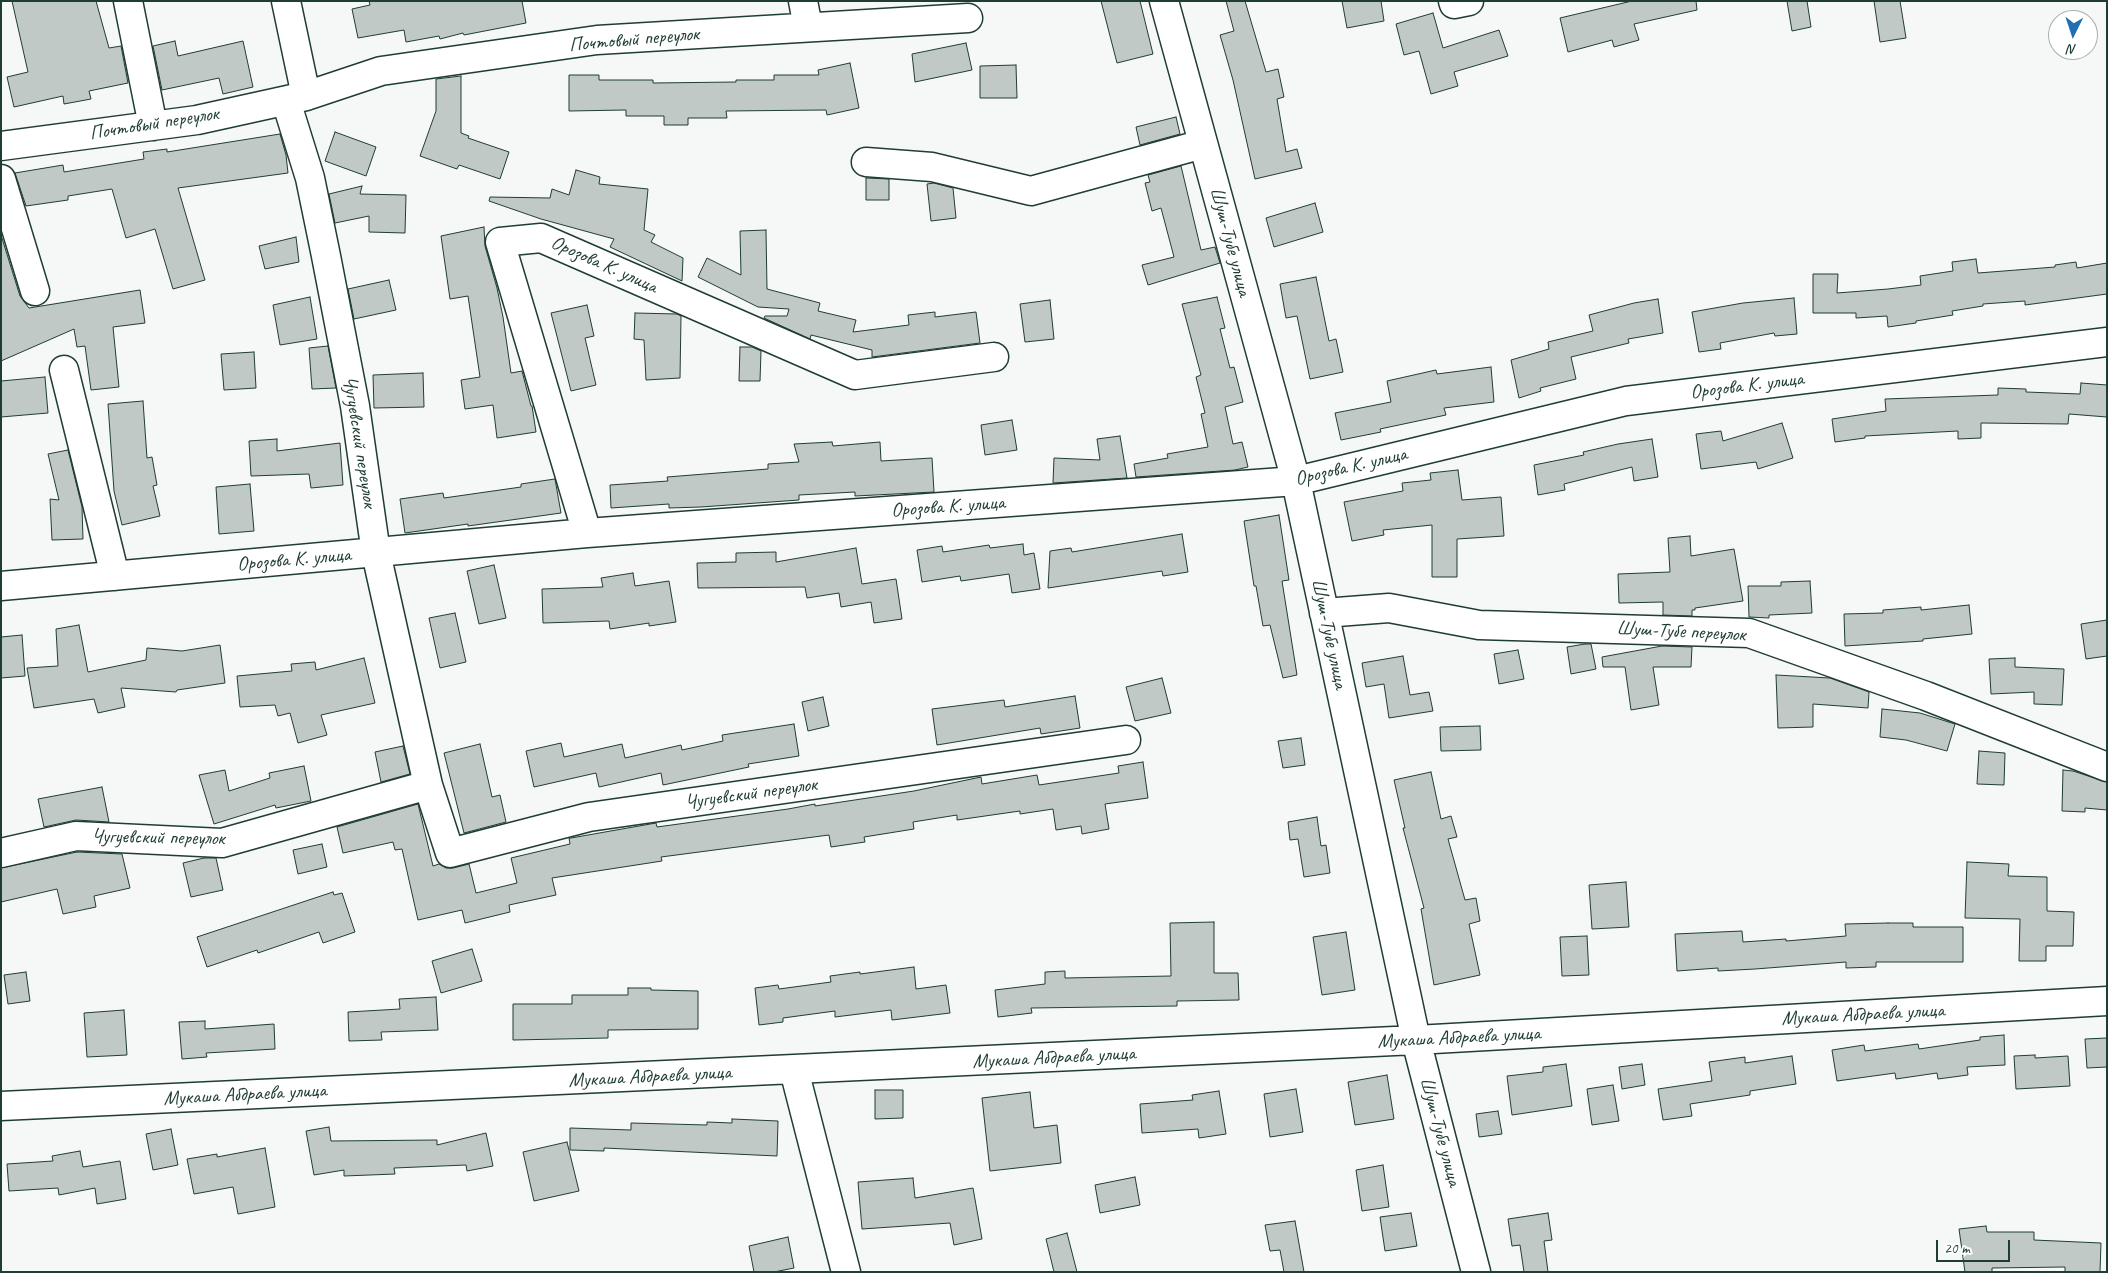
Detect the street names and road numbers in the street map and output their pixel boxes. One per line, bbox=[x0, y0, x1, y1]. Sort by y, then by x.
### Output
street label: Почтовый переулок bbox=[568, 22, 700, 58]
street label: Почтовый переулок bbox=[88, 102, 220, 146]
street label: Шуш-Тубе улица bbox=[1204, 185, 1256, 299]
street label: Орозова К. улица bbox=[547, 231, 661, 299]
street label: Орозова К. улица bbox=[1689, 367, 1805, 405]
street label: Чугуевский переулок bbox=[337, 375, 381, 509]
street label: Орозова К. улица bbox=[1293, 442, 1409, 492]
street label: Орозова К. улица bbox=[890, 491, 1006, 523]
street label: Орозова К. улица bbox=[236, 543, 352, 577]
street label: Шуш-Тубе улица bbox=[1306, 577, 1352, 691]
street label: Шуш-Тубе переулок bbox=[1616, 617, 1746, 647]
street label: Чугуевский переулок bbox=[684, 773, 818, 815]
street label: Чугуевский переулок bbox=[91, 825, 225, 851]
street label: Мукаша Абдраева улица bbox=[1781, 999, 1945, 1031]
street label: Мукаша Абдраева улица bbox=[1377, 1022, 1541, 1054]
street label: Мукаша Абдраева улица bbox=[972, 1042, 1136, 1074]
street label: Мукаша Абдраева улица bbox=[568, 1061, 732, 1093]
street label: Шуш-Тубе улица bbox=[1414, 1075, 1466, 1189]
street label: Мукаша Абдраева улица bbox=[163, 1079, 327, 1111]

